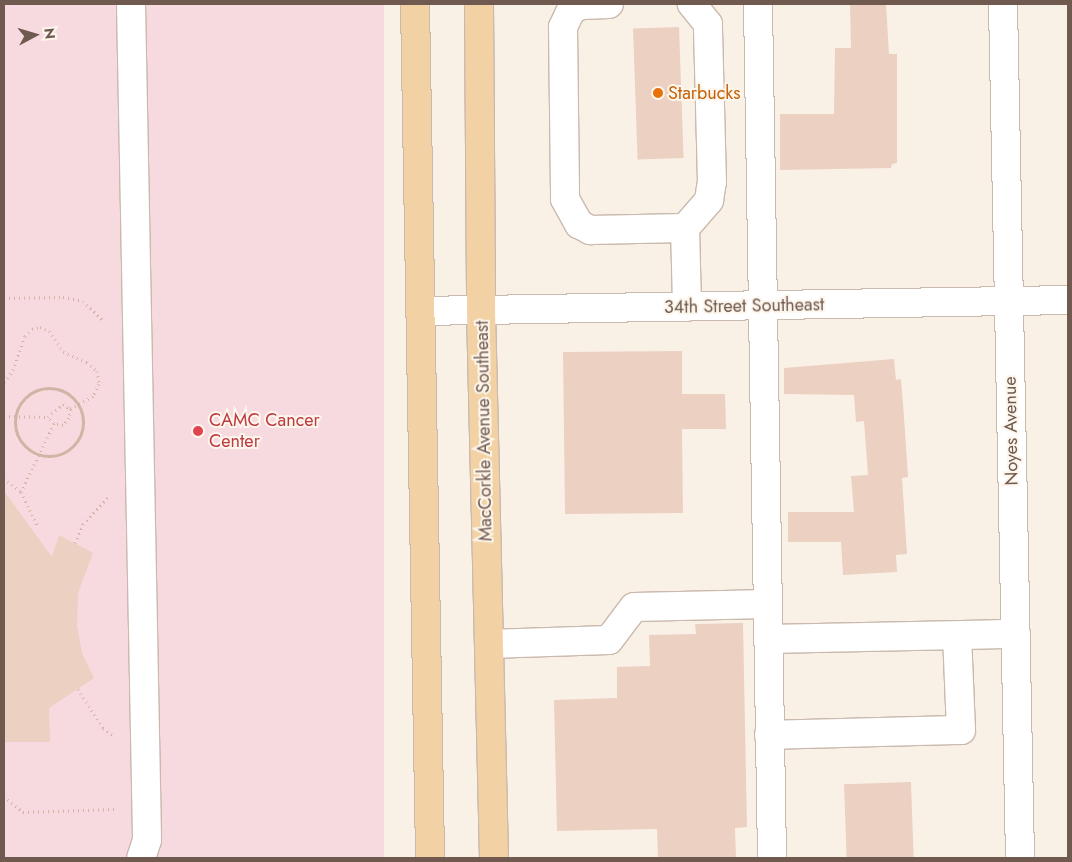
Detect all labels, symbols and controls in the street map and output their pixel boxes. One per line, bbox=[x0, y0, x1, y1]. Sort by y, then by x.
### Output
north arrow bbox=[10, 10, 60, 60]
text: N bbox=[39, 27, 60, 40]
place label: Starbucks bbox=[668, 82, 741, 104]
marker: Starbucks bbox=[652, 87, 664, 99]
street label: 34th Street Southeast bbox=[664, 294, 824, 318]
street label: MacCorkle Avenue Southeast bbox=[471, 320, 497, 542]
street label: Noyes Avenue bbox=[999, 376, 1023, 486]
place label: CAMC Cancer Center bbox=[209, 410, 320, 452]
marker: CAMC Cancer Center bbox=[191, 424, 205, 438]

